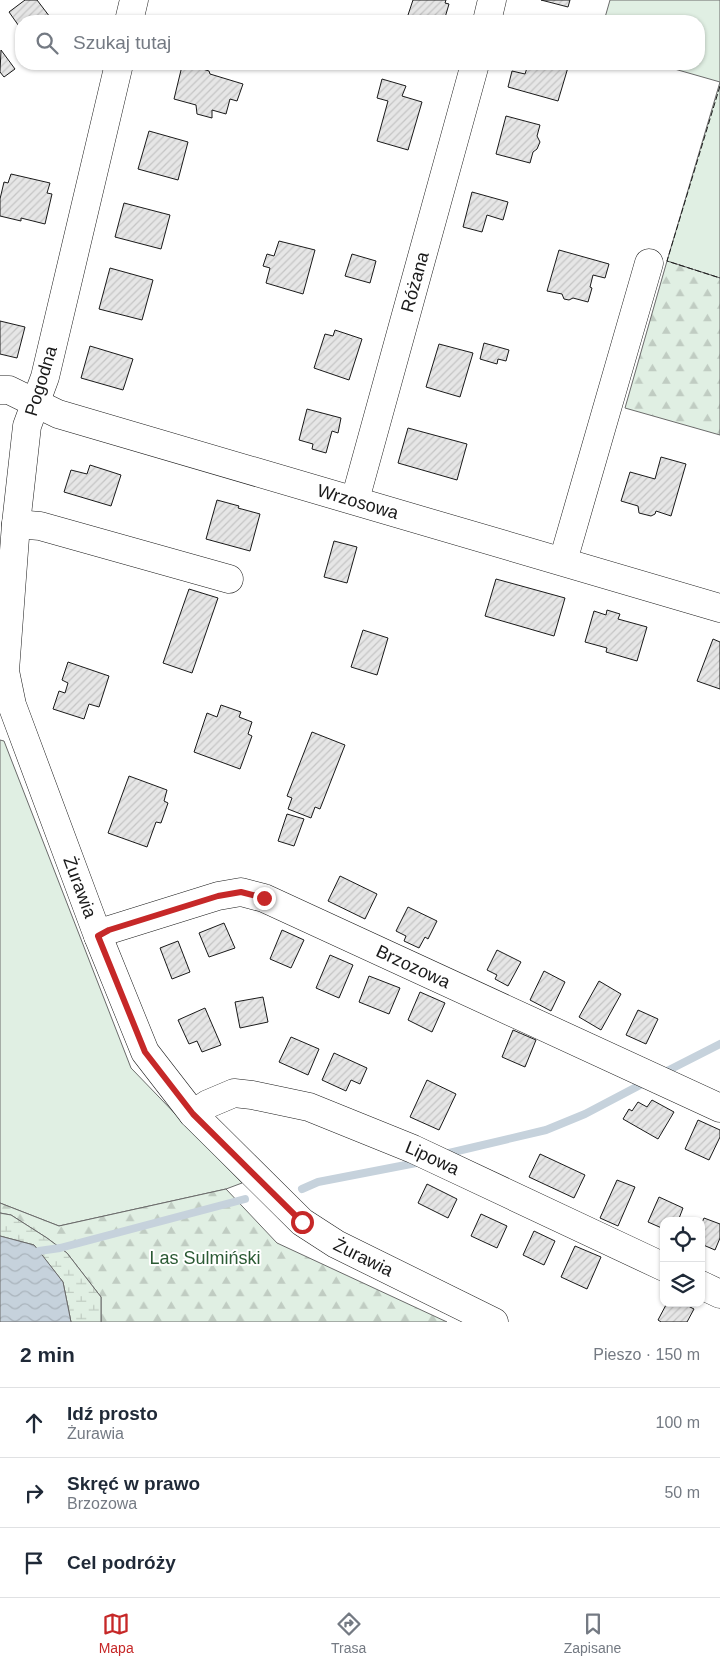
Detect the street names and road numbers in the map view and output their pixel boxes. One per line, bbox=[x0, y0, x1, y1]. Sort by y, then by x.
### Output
street label: Różana bbox=[397, 249, 433, 315]
street label: Pogodna bbox=[21, 343, 61, 418]
street label: Wrzosowa bbox=[315, 480, 402, 524]
street label: Żurawia bbox=[59, 854, 101, 922]
street label: Brzozowa bbox=[373, 941, 454, 993]
street label: Lipowa bbox=[402, 1137, 463, 1180]
street label: Żurawia bbox=[330, 1234, 397, 1281]

